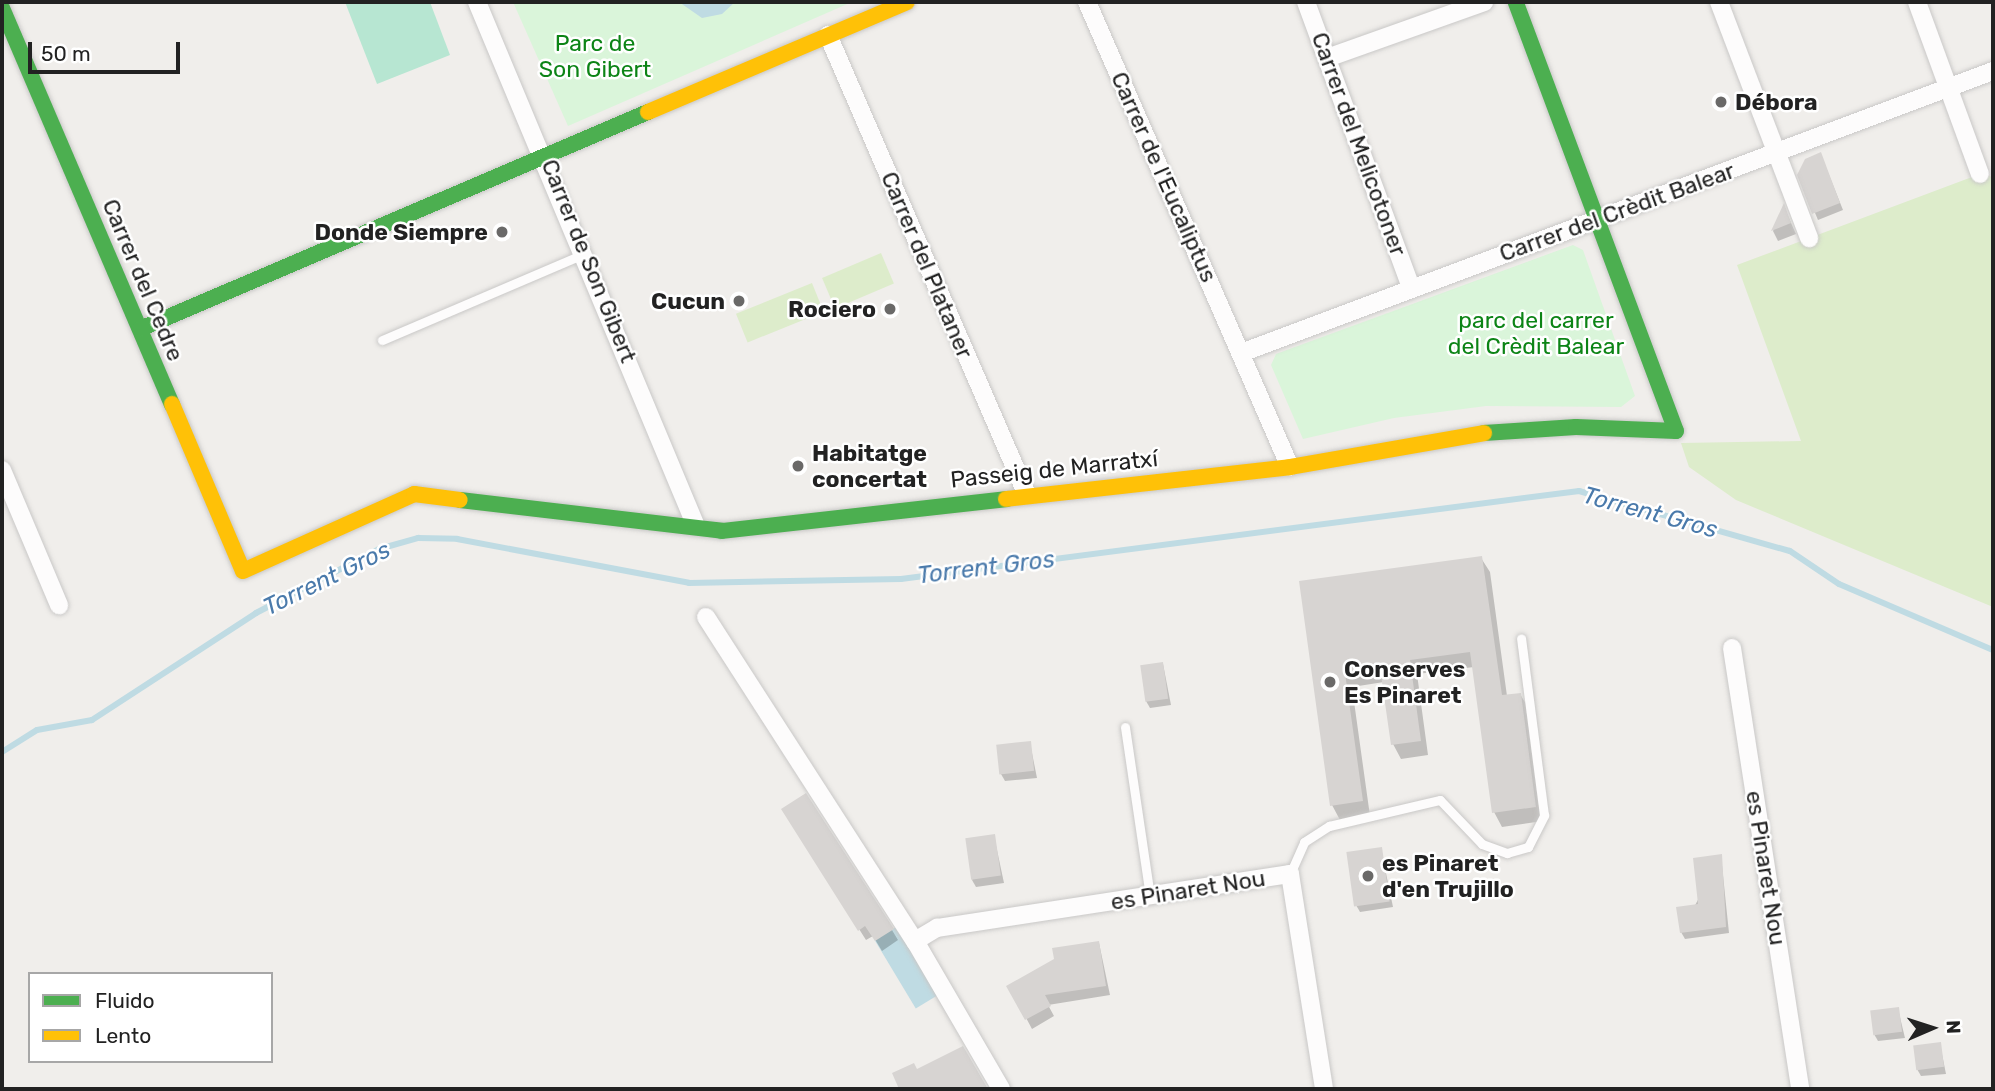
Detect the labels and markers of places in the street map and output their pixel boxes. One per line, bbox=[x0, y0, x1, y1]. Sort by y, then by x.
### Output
place label: Débora bbox=[1735, 88, 1818, 116]
marker: Débora bbox=[1713, 94, 1729, 110]
place label: Donde Siempre bbox=[315, 218, 488, 246]
marker: Donde Siempre bbox=[494, 224, 510, 240]
place label: Cucun bbox=[651, 287, 725, 315]
marker: Cucun bbox=[731, 293, 747, 309]
place label: Rociero bbox=[788, 295, 876, 323]
marker: Rociero bbox=[882, 301, 898, 317]
place label: Habitatge concertat bbox=[812, 439, 927, 493]
marker: Habitatge concertat bbox=[790, 458, 806, 474]
place label: Conserves Es Pinaret bbox=[1344, 655, 1465, 709]
marker: Conserves Es Pinaret bbox=[1322, 674, 1338, 690]
place label: es Pinaret d'en Trujillo bbox=[1382, 849, 1514, 903]
marker: es Pinaret d'en Trujillo bbox=[1360, 868, 1376, 884]

